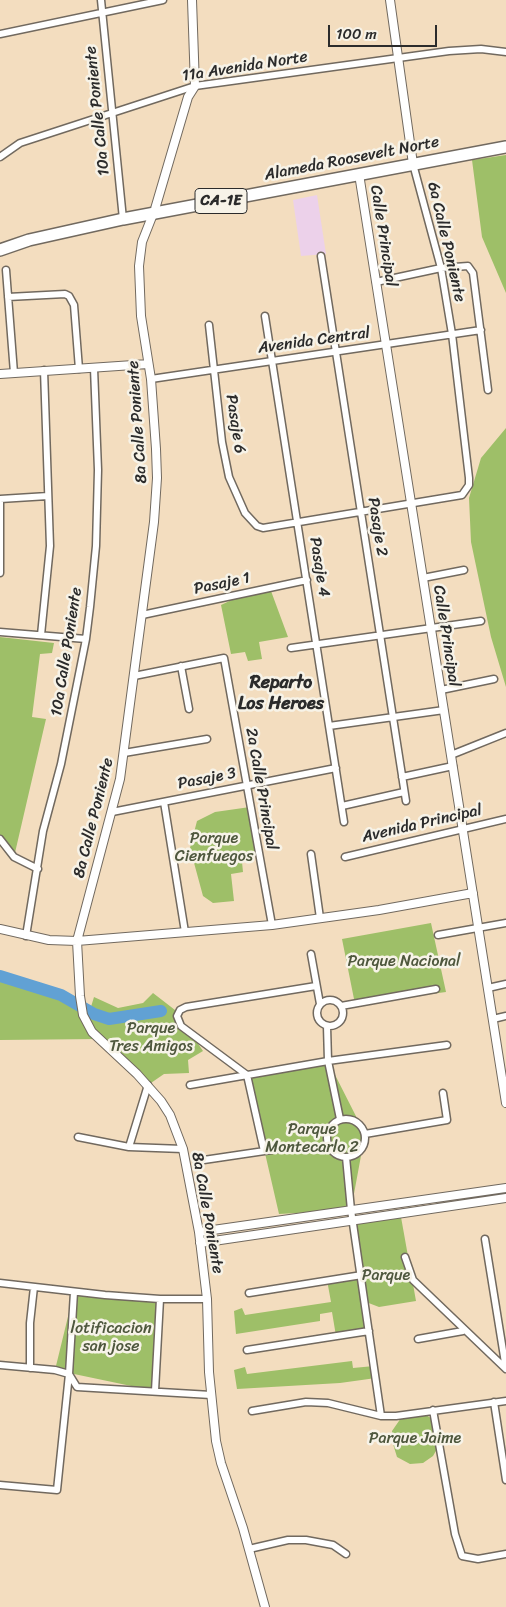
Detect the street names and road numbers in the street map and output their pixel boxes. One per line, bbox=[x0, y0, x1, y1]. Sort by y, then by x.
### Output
street label: 10a Calle Poniente bbox=[82, 45, 114, 177]
street label: 11a Avenida Norte bbox=[181, 48, 309, 86]
street label: Alameda Roosevelt Norte bbox=[263, 133, 441, 185]
street label: 6a Calle Poniente bbox=[423, 180, 469, 304]
street label: Calle Principal bbox=[366, 184, 400, 288]
road number: CA-1E bbox=[195, 188, 247, 214]
street label: Avenida Central bbox=[257, 324, 371, 358]
street label: 8a Calle Poniente bbox=[124, 360, 152, 484]
street label: Pasaje 6 bbox=[221, 393, 249, 455]
street label: Pasaje 2 bbox=[363, 496, 391, 558]
street label: Pasaje 4 bbox=[305, 536, 333, 598]
street label: Pasaje 1 bbox=[192, 569, 252, 599]
street label: Calle Principal bbox=[429, 584, 463, 688]
street label: 10a Calle Poniente bbox=[47, 586, 87, 718]
street label: 2a Calle Principal bbox=[241, 726, 281, 852]
street label: 8a Calle Poniente bbox=[70, 756, 118, 880]
street label: Pasaje 3 bbox=[176, 764, 238, 794]
street label: Avenida Principal bbox=[360, 801, 484, 847]
street label: 8a Calle Poniente bbox=[187, 1151, 227, 1275]

